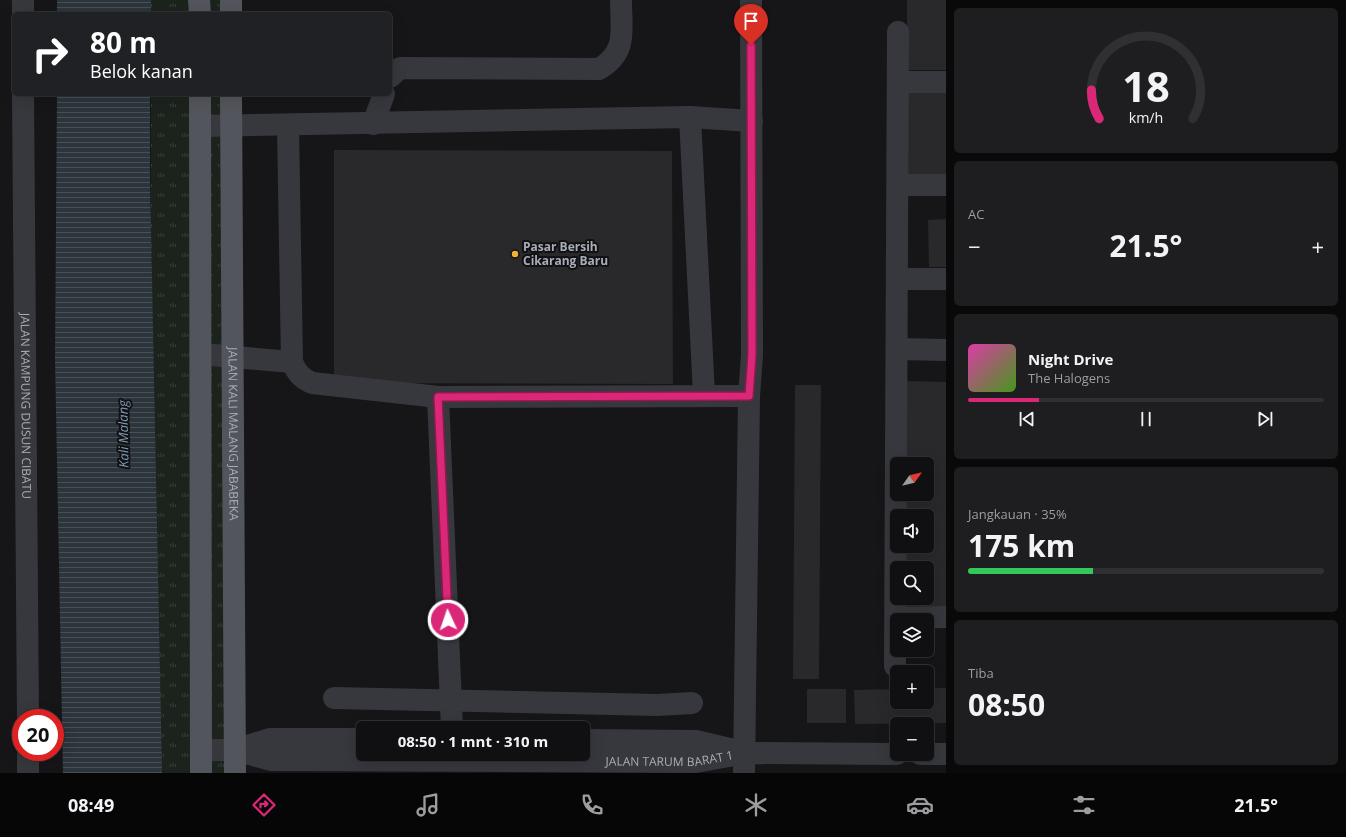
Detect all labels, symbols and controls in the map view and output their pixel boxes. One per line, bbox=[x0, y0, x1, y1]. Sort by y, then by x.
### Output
pin bbox=[734, 4, 768, 45]
icon: arrive bbox=[740, 10, 762, 32]
text: 80 m bbox=[90, 23, 157, 61]
icon: right bbox=[24, 28, 76, 80]
text: 18 bbox=[1122, 57, 1170, 113]
text: Belok kanan bbox=[90, 59, 193, 83]
text: km/h bbox=[1129, 107, 1163, 126]
text: AC bbox=[968, 205, 984, 223]
text: 21.5° bbox=[1110, 225, 1182, 266]
text: − bbox=[968, 231, 981, 261]
text: + bbox=[1311, 231, 1324, 261]
place label: Pasar Bersih Cikarang Baru bbox=[523, 238, 608, 269]
marker: Pasar Bersih Cikarang Baru bbox=[510, 249, 520, 259]
street label: JALAN KAMPUNG DUSUN CIBATU bbox=[17, 312, 35, 499]
street label: JALAN KALI MALANG JABABEKA bbox=[224, 346, 243, 521]
text: Night Drive bbox=[1028, 349, 1113, 369]
text: The Halogens bbox=[1028, 369, 1110, 387]
water label: Kali Malang bbox=[113, 399, 133, 468]
icon: previous bbox=[1016, 408, 1038, 430]
icon: pause bbox=[1135, 408, 1157, 430]
icon: next bbox=[1254, 408, 1276, 430]
north arrow bbox=[890, 457, 934, 501]
map controls bbox=[890, 457, 934, 761]
text: Jangkauan · 35% bbox=[968, 505, 1067, 523]
button: sound bbox=[890, 509, 934, 553]
text: 175 km bbox=[968, 525, 1075, 566]
button: search bbox=[890, 561, 934, 605]
position arrow bbox=[427, 599, 469, 641]
button: layers bbox=[890, 613, 934, 657]
text: Tiba bbox=[968, 664, 994, 682]
button: + bbox=[890, 665, 934, 709]
text: 08:50 bbox=[968, 684, 1045, 725]
speed limit sign: 20 bbox=[12, 709, 64, 761]
button: − bbox=[890, 717, 934, 761]
text: 08:50 · 1 mnt · 310 m bbox=[398, 731, 548, 751]
street label: JALAN TARUM BARAT 1 bbox=[605, 746, 735, 770]
icon: directions bbox=[250, 791, 278, 819]
icon: music bbox=[414, 791, 442, 819]
icon: phone bbox=[578, 791, 606, 819]
icon: climate bbox=[742, 791, 770, 819]
icon: car bbox=[906, 791, 934, 819]
icon: filters bbox=[1070, 791, 1098, 819]
text: 08:49 bbox=[68, 793, 114, 817]
text: 21.5° bbox=[1234, 793, 1278, 817]

